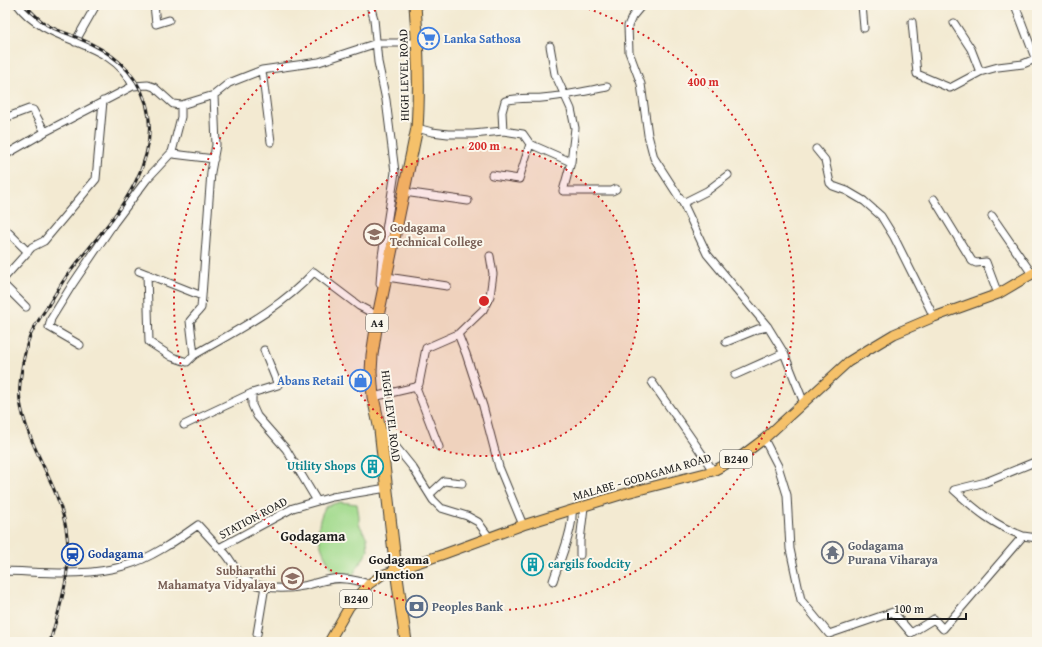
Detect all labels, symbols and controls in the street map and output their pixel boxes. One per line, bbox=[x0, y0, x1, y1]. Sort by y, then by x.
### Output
supermarket icon: Lanka Sathosa bbox=[415, 26, 441, 52]
street label: HIGH LEVEL ROAD bbox=[394, 29, 413, 121]
place label: Lanka Sathosa bbox=[444, 30, 522, 47]
text: 400 m bbox=[687, 73, 720, 90]
text: 200 m bbox=[468, 137, 501, 154]
place label: Godagama Technical College bbox=[390, 219, 483, 250]
school or university icon: Godagama Technical College bbox=[362, 222, 388, 248]
centre of rings bbox=[477, 294, 491, 308]
road number: A4 bbox=[366, 314, 388, 332]
shop icon: Abans Retail bbox=[347, 368, 373, 394]
street label: HIGH LEVEL ROAD bbox=[377, 369, 406, 463]
place label: Abans Retail bbox=[277, 372, 344, 389]
street label: MALABE - GODAGAMA ROAD bbox=[571, 449, 713, 504]
road number: B240 bbox=[720, 450, 752, 468]
building icon: Utility Shops bbox=[359, 453, 385, 479]
place label: Utility Shops bbox=[287, 457, 356, 474]
street label: STATION ROAD bbox=[216, 492, 290, 543]
district label: Godagama bbox=[281, 526, 346, 546]
place label: Godagama Purana Viharaya bbox=[848, 537, 939, 568]
temple icon: Godagama Purana Viharaya bbox=[820, 540, 846, 566]
station icon: Godagama bbox=[59, 541, 85, 567]
place label: Godagama bbox=[88, 545, 144, 562]
district label: Godagama Junction bbox=[369, 550, 429, 584]
building icon: cargils foodcity bbox=[520, 551, 546, 577]
place label: cargils foodcity bbox=[548, 555, 631, 572]
place label: Subharathi Mahamatya Vidyalaya bbox=[158, 562, 277, 593]
school or university icon: Subharathi Mahamatya Vidyalaya bbox=[279, 565, 305, 591]
road number: B240 bbox=[340, 590, 372, 608]
bank icon: Peoples Bank bbox=[404, 594, 430, 620]
scale bar bbox=[888, 595, 966, 621]
place label: Peoples Bank bbox=[432, 598, 503, 615]
text: 100 m bbox=[894, 600, 924, 617]

